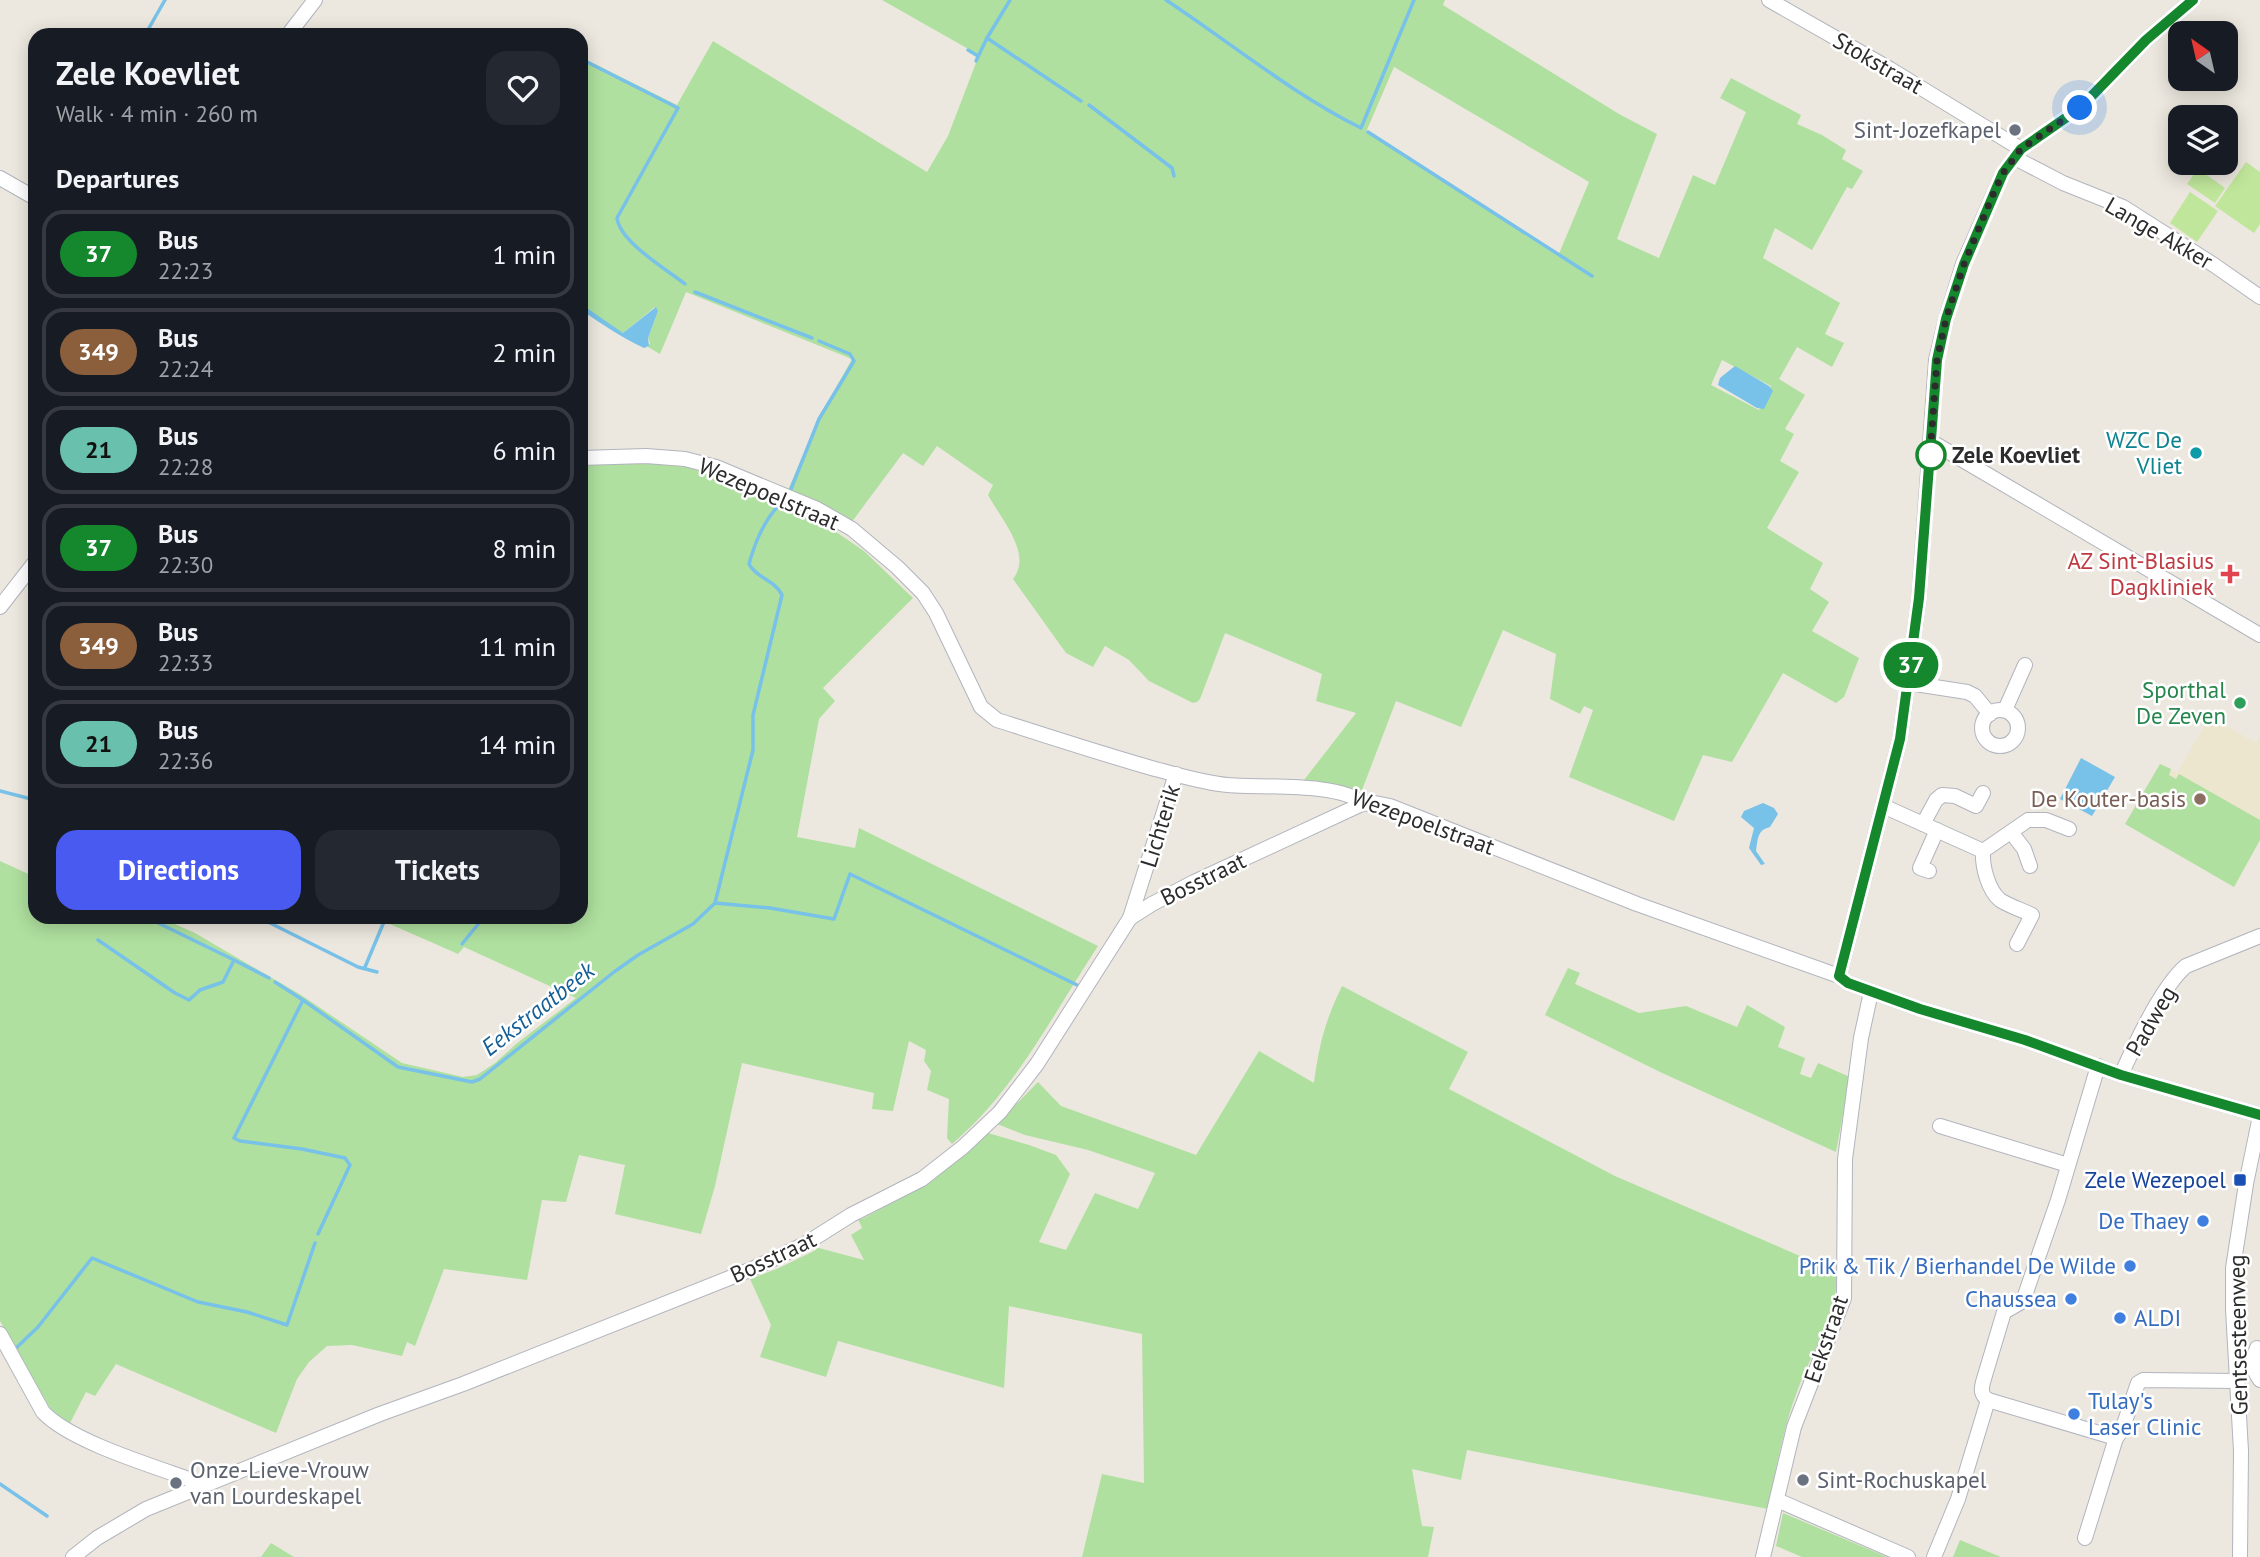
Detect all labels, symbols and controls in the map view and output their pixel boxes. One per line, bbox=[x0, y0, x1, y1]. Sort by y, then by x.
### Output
north arrow bbox=[2168, 21, 2238, 91]
map controls bbox=[2168, 21, 2238, 175]
street label: Stokstraat bbox=[1828, 25, 1929, 100]
text: Zele Koevliet bbox=[56, 51, 240, 94]
button: heart bbox=[486, 51, 560, 125]
your location bbox=[2062, 90, 2097, 125]
text: Walk · 4 min · 260 m bbox=[56, 99, 258, 128]
button: layers bbox=[2168, 105, 2238, 175]
place label: Sint-Jozefkapel bbox=[1854, 115, 2001, 144]
marker: Sint-Jozefkapel bbox=[2007, 122, 2023, 138]
text: Departures bbox=[56, 162, 179, 195]
street label: Lange Akker bbox=[2100, 190, 2218, 275]
text: Bus bbox=[158, 223, 198, 256]
text: 37 bbox=[85, 238, 112, 269]
text: 1 min bbox=[493, 238, 556, 271]
text: 22:23 bbox=[158, 256, 213, 285]
text: Bus bbox=[158, 321, 198, 354]
text: 349 bbox=[78, 336, 119, 367]
text: 2 min bbox=[493, 336, 556, 369]
text: 22:24 bbox=[158, 354, 213, 383]
text: Bus bbox=[158, 419, 198, 452]
place label: WZC De Vliet bbox=[2106, 425, 2182, 480]
text: 21 bbox=[85, 434, 112, 465]
text: 6 min bbox=[493, 434, 556, 467]
marker: Zele Koevliet bbox=[1916, 440, 1946, 470]
place label: Zele Koevliet bbox=[1952, 440, 2080, 469]
marker: WZC De Vliet bbox=[2188, 445, 2204, 461]
street label: Wezepoelstraat bbox=[694, 451, 844, 536]
text: 22:28 bbox=[158, 452, 213, 481]
text: Bus bbox=[158, 517, 198, 550]
text: 37 bbox=[85, 532, 112, 563]
text: 8 min bbox=[493, 532, 556, 565]
place label: AZ Sint-Blasius Dagkliniek bbox=[2067, 546, 2214, 601]
text: 22:30 bbox=[158, 550, 213, 579]
marker: AZ Sint-Blasius Dagkliniek bbox=[2220, 564, 2240, 584]
text: Bus bbox=[158, 615, 198, 648]
text: 349 bbox=[78, 630, 119, 661]
text: 11 min bbox=[478, 630, 556, 663]
line badge: 37 bbox=[1880, 642, 1942, 688]
text: 22:33 bbox=[158, 648, 213, 677]
text: 37 bbox=[1897, 649, 1925, 680]
place label: Sporthal De Zeven bbox=[2136, 675, 2226, 730]
marker: Sporthal De Zeven bbox=[2232, 695, 2248, 711]
text: Bus bbox=[158, 713, 198, 746]
text: 21 bbox=[85, 728, 112, 759]
text: 14 min bbox=[478, 728, 556, 761]
text: 22:36 bbox=[158, 746, 213, 775]
street label: Lichterik bbox=[1133, 781, 1186, 871]
street label: Wezepoelstraat bbox=[1348, 782, 1499, 861]
place label: De Kouter-basis bbox=[2031, 784, 2186, 813]
marker: De Kouter-basis bbox=[2192, 791, 2208, 807]
button: Directions bbox=[56, 830, 301, 910]
button: Tickets bbox=[315, 830, 560, 910]
street label: Bosstraat bbox=[1155, 845, 1250, 912]
water label: Eekstraatbeek bbox=[475, 954, 602, 1063]
street label: Padweg bbox=[2119, 980, 2182, 1061]
place label: Zele Wezepoel bbox=[2085, 1165, 2226, 1194]
marker: Zele Wezepoel bbox=[2232, 1172, 2248, 1188]
place label: De Thaey bbox=[2098, 1206, 2189, 1235]
marker: De Thaey bbox=[2195, 1213, 2211, 1229]
street label: Bosstraat bbox=[725, 1224, 820, 1289]
place label: Prik & Tik / Bierhandel De Wilde bbox=[1799, 1251, 2116, 1280]
street label: Gentsesteenweg bbox=[2222, 1254, 2253, 1416]
marker: Prik & Tik / Bierhandel De Wilde bbox=[2122, 1258, 2138, 1274]
place label: Chaussea bbox=[1965, 1284, 2057, 1313]
street label: Eekstraat bbox=[1797, 1291, 1854, 1387]
marker: Chaussea bbox=[2063, 1291, 2079, 1307]
place label: ALDI bbox=[2134, 1303, 2181, 1332]
marker: ALDI bbox=[2112, 1310, 2128, 1326]
place label: Tulay's Laser Clinic bbox=[2088, 1386, 2201, 1441]
marker: Tulay's Laser Clinic bbox=[2066, 1406, 2082, 1422]
place label: Onze-Lieve-Vrouw van Lourdeskapel bbox=[190, 1455, 369, 1510]
place label: Sint-Rochuskapel bbox=[1817, 1465, 1987, 1494]
marker: Sint-Rochuskapel bbox=[1795, 1472, 1811, 1488]
marker: Onze-Lieve-Vrouw van Lourdeskapel bbox=[168, 1475, 184, 1491]

